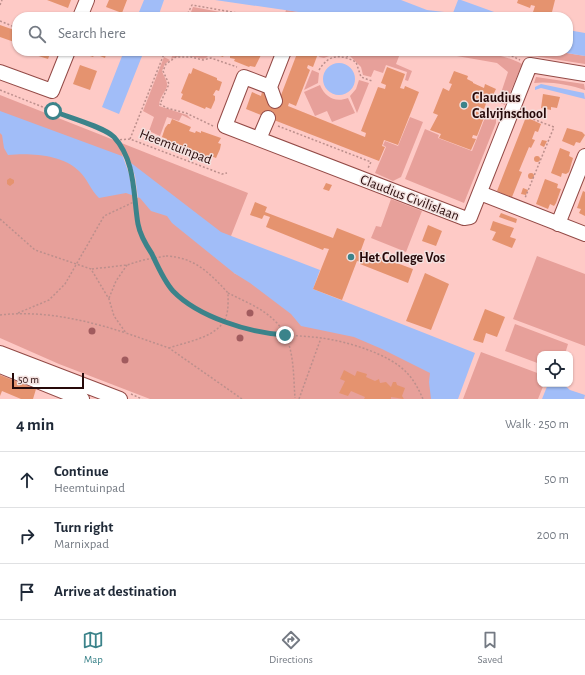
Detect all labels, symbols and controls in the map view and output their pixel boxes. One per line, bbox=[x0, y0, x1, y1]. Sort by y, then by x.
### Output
search box bbox=[12, 12, 573, 56]
icon: search bbox=[26, 23, 48, 45]
text: Search here bbox=[58, 26, 126, 41]
place label: Claudius Calvijnschool bbox=[472, 91, 547, 121]
marker: Claudius Calvijnschool bbox=[459, 100, 469, 110]
route start bbox=[44, 102, 62, 120]
street label: Heemtuinpad bbox=[137, 127, 214, 167]
street label: Claudius Civilislaan bbox=[358, 173, 461, 223]
place label: Het College Vos bbox=[359, 251, 445, 265]
marker: Het College Vos bbox=[346, 252, 356, 262]
route end bbox=[276, 326, 294, 344]
map controls bbox=[537, 351, 573, 387]
button: locate bbox=[537, 351, 573, 387]
scale bar bbox=[12, 371, 84, 390]
text: 50 m bbox=[18, 374, 39, 385]
text: 4 min bbox=[16, 416, 54, 433]
text: Walk · 250 m bbox=[505, 418, 569, 431]
text: Continue bbox=[54, 464, 109, 479]
icon: ahead bbox=[16, 469, 38, 491]
text: 50 m bbox=[544, 473, 569, 486]
text: Heemtuinpad bbox=[54, 482, 125, 495]
text: Turn right bbox=[54, 520, 113, 535]
icon: right bbox=[16, 525, 38, 547]
text: 200 m bbox=[537, 529, 569, 542]
text: Marnixpad bbox=[54, 538, 109, 551]
icon: arrive bbox=[16, 581, 38, 603]
text: Arrive at destination bbox=[54, 584, 177, 599]
tab: Map bbox=[82, 629, 104, 666]
tab: Directions bbox=[269, 629, 313, 666]
tab: Saved bbox=[477, 629, 503, 666]

